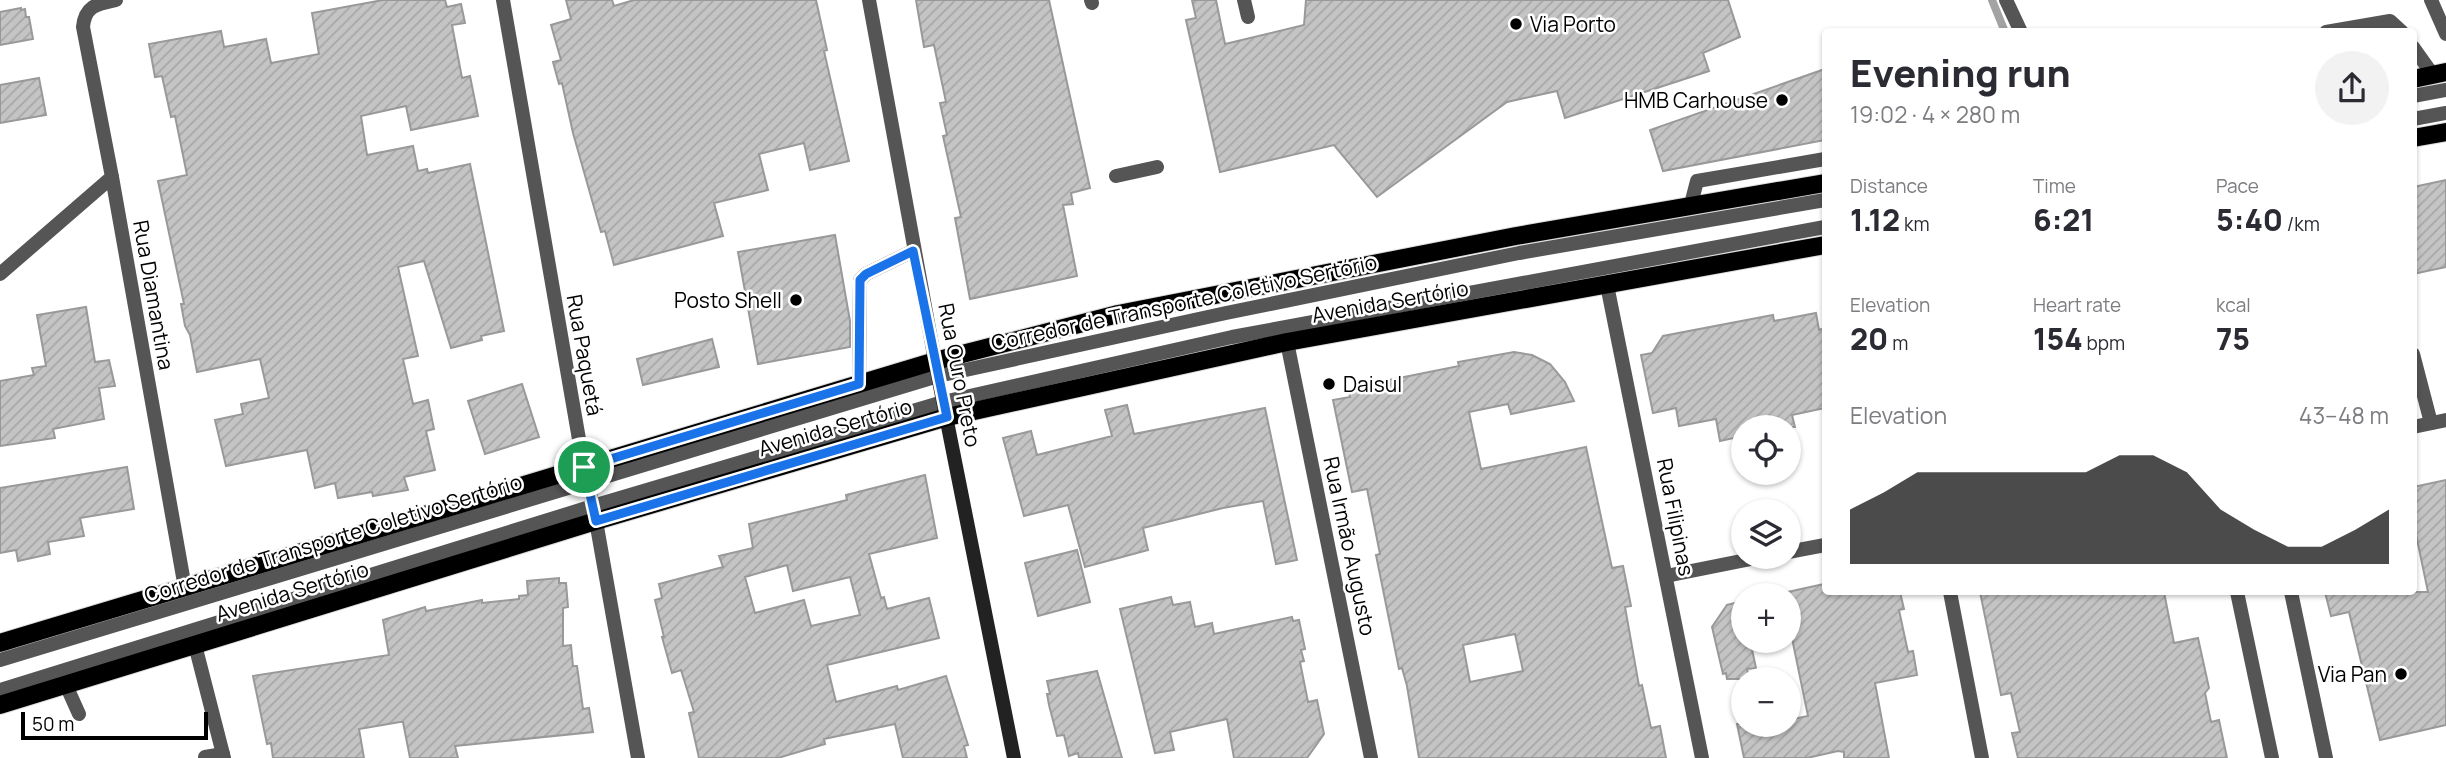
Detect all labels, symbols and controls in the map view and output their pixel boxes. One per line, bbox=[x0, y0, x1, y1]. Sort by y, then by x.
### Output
place label: Via Porto bbox=[1530, 10, 1616, 38]
marker: Via Porto bbox=[1508, 16, 1524, 32]
text: Evening run bbox=[1850, 46, 2071, 98]
button: share bbox=[2315, 51, 2389, 125]
place label: HMB Carhouse bbox=[1624, 86, 1768, 114]
marker: HMB Carhouse bbox=[1774, 92, 1790, 108]
text: 19:02 · 4 × 280 m bbox=[1850, 98, 2020, 130]
text: Distance bbox=[1850, 173, 1928, 199]
text: Time bbox=[2033, 173, 2076, 199]
text: Pace bbox=[2216, 173, 2259, 199]
text: 1.12 bbox=[1850, 199, 1900, 240]
text: 6:21 bbox=[2033, 199, 2094, 240]
text: 5:40 bbox=[2216, 199, 2283, 240]
text: km bbox=[1900, 211, 1930, 237]
text: /km bbox=[2283, 211, 2320, 237]
street label: Rua Diamantina bbox=[127, 218, 181, 372]
street label: Corredor de Transporte Coletivo Sertório bbox=[988, 247, 1380, 357]
street label: Avenida Sertório bbox=[1310, 273, 1470, 329]
place label: Posto Shell bbox=[674, 286, 782, 314]
street label: Rua Paquetá bbox=[561, 292, 609, 418]
marker: Posto Shell bbox=[788, 292, 804, 308]
text: Elevation bbox=[1850, 292, 1930, 318]
text: Heart rate bbox=[2033, 292, 2121, 318]
text: kcal bbox=[2216, 292, 2251, 318]
street label: Rua Ouro Preto bbox=[932, 301, 988, 449]
text: 20 bbox=[1850, 318, 1888, 359]
text: 154 bbox=[2033, 318, 2083, 359]
text: 75 bbox=[2216, 318, 2250, 359]
text: m bbox=[1888, 330, 1908, 356]
text: bpm bbox=[2083, 330, 2125, 356]
place label: Daisul bbox=[1343, 370, 1402, 398]
marker: Daisul bbox=[1321, 376, 1337, 392]
street label: Avenida Sertório bbox=[755, 392, 915, 462]
text: Elevation bbox=[1850, 399, 1947, 431]
text: 43–48 m bbox=[2299, 399, 2389, 431]
map controls bbox=[1731, 415, 1801, 737]
button: locate bbox=[1731, 415, 1801, 485]
pin bbox=[554, 437, 614, 497]
icon: arrive bbox=[565, 448, 603, 486]
street label: Rua Irmão Augusto bbox=[1317, 454, 1383, 638]
street label: Rua Filipinas bbox=[1651, 456, 1701, 578]
street label: Corredor de Transporte Coletivo Sertório bbox=[141, 467, 525, 609]
button: layers bbox=[1731, 499, 1801, 569]
street label: Avenida Sertório bbox=[212, 554, 372, 628]
button: + bbox=[1731, 583, 1801, 653]
place label: Via Pan bbox=[2318, 660, 2387, 688]
marker: Via Pan bbox=[2393, 666, 2409, 682]
button: − bbox=[1731, 667, 1801, 737]
scale bar bbox=[21, 709, 208, 741]
text: 50 m bbox=[32, 711, 74, 737]

